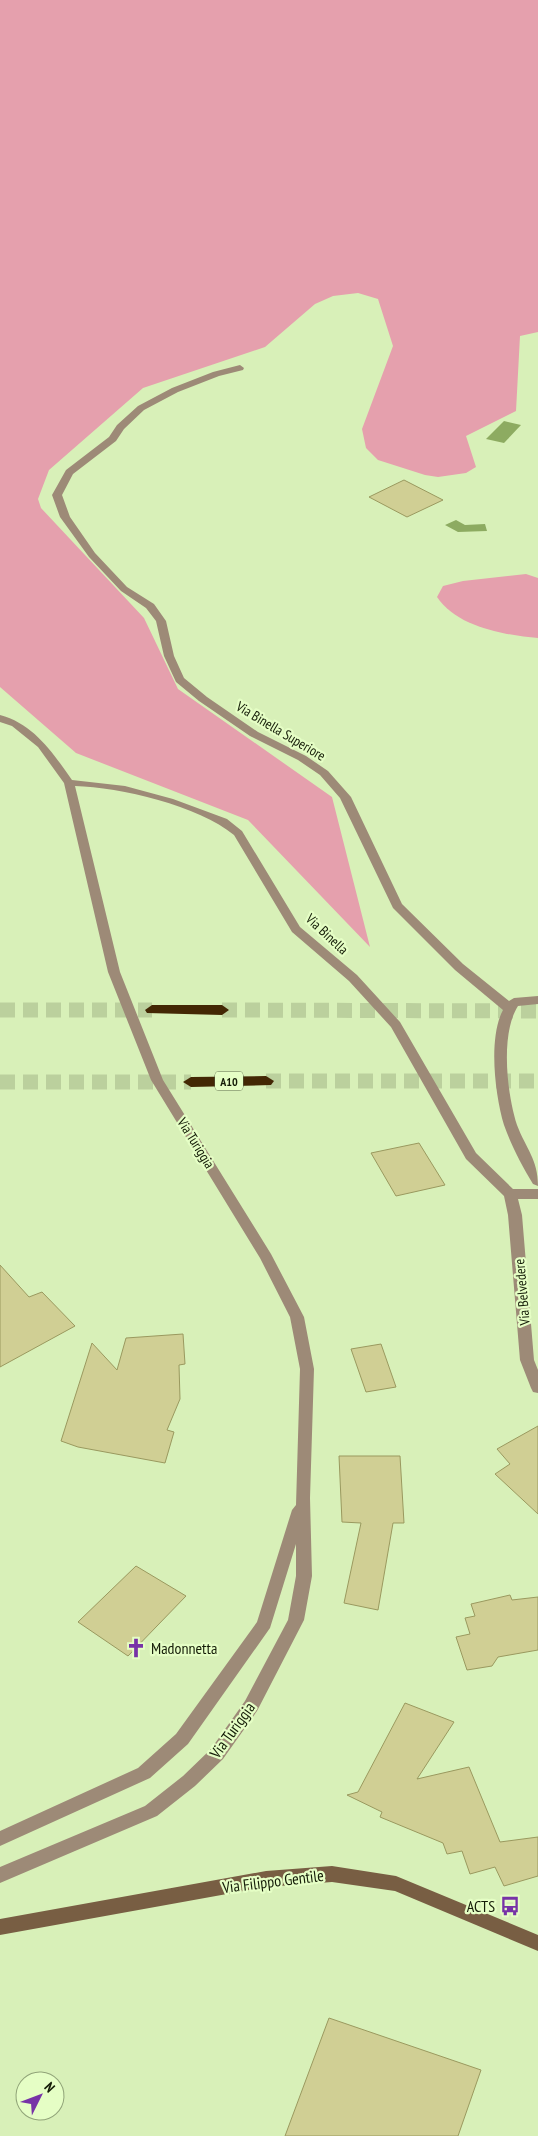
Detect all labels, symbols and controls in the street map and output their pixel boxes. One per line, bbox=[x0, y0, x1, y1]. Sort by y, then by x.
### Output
street label: Via Binella Superiore bbox=[232, 697, 329, 765]
street label: Via Binella bbox=[301, 909, 352, 958]
road number: A10 bbox=[215, 1072, 243, 1090]
street label: Via Turiggia bbox=[173, 1113, 219, 1172]
street label: Via Belvedere bbox=[510, 1258, 534, 1327]
church icon: Madonnetta bbox=[125, 1637, 147, 1659]
place label: Madonnetta bbox=[151, 1638, 217, 1658]
street label: Via Turiggia bbox=[204, 1698, 259, 1763]
street label: Via Filippo Gentile bbox=[220, 1865, 325, 1897]
bus stop icon: ACTS bbox=[499, 1895, 521, 1917]
place label: ACTS bbox=[467, 1896, 495, 1916]
north arrow bbox=[15, 2071, 65, 2121]
text: N bbox=[40, 2078, 59, 2096]

